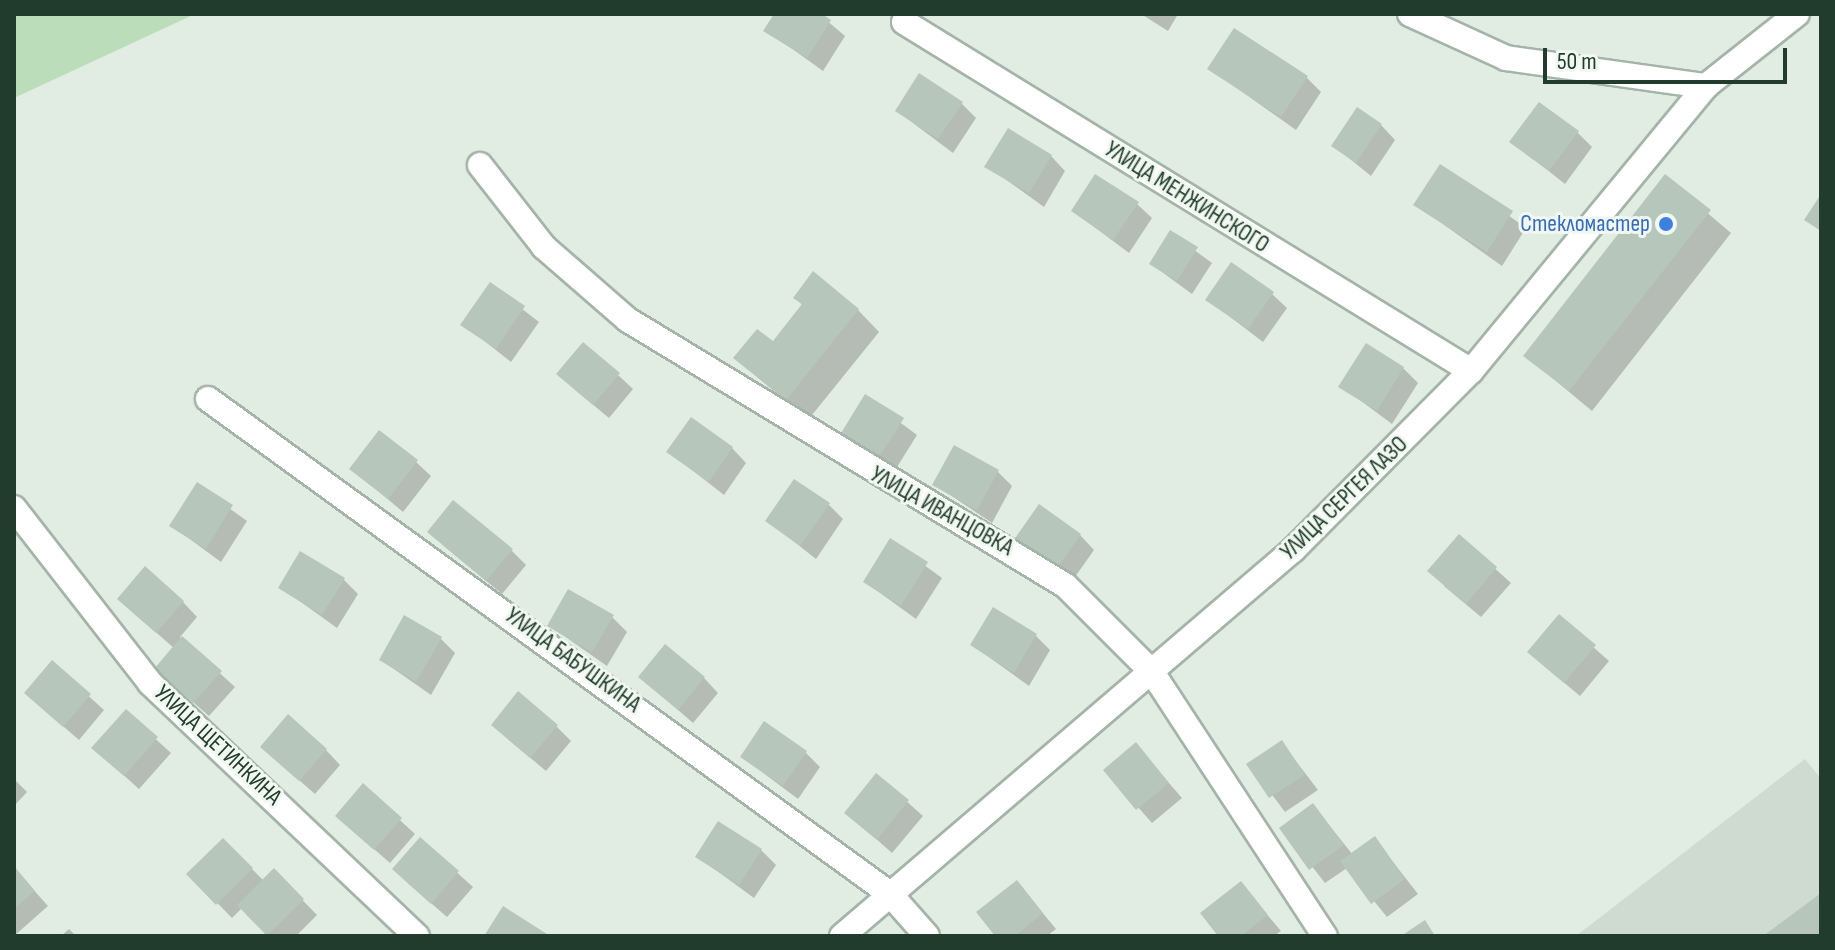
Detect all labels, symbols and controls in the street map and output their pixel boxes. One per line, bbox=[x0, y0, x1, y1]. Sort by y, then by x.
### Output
scale bar bbox=[1547, 32, 1791, 82]
text: 50 m bbox=[1557, 47, 1597, 76]
street label: УЛИЦА МЕНЖИНСКОГО bbox=[1100, 135, 1274, 259]
place label: Стекломастер bbox=[1520, 210, 1650, 238]
marker: Стекломастер bbox=[1657, 215, 1675, 233]
street label: УЛИЦА СЕРГЕЯ ЛАЗО bbox=[1274, 430, 1414, 566]
street label: УЛИЦА ИВАНЦОВКА bbox=[865, 460, 1019, 562]
street label: УЛИЦА БАБУШКИНА bbox=[500, 601, 646, 719]
street label: УЛИЦА ЩЕТИНКИНА bbox=[148, 679, 288, 811]

